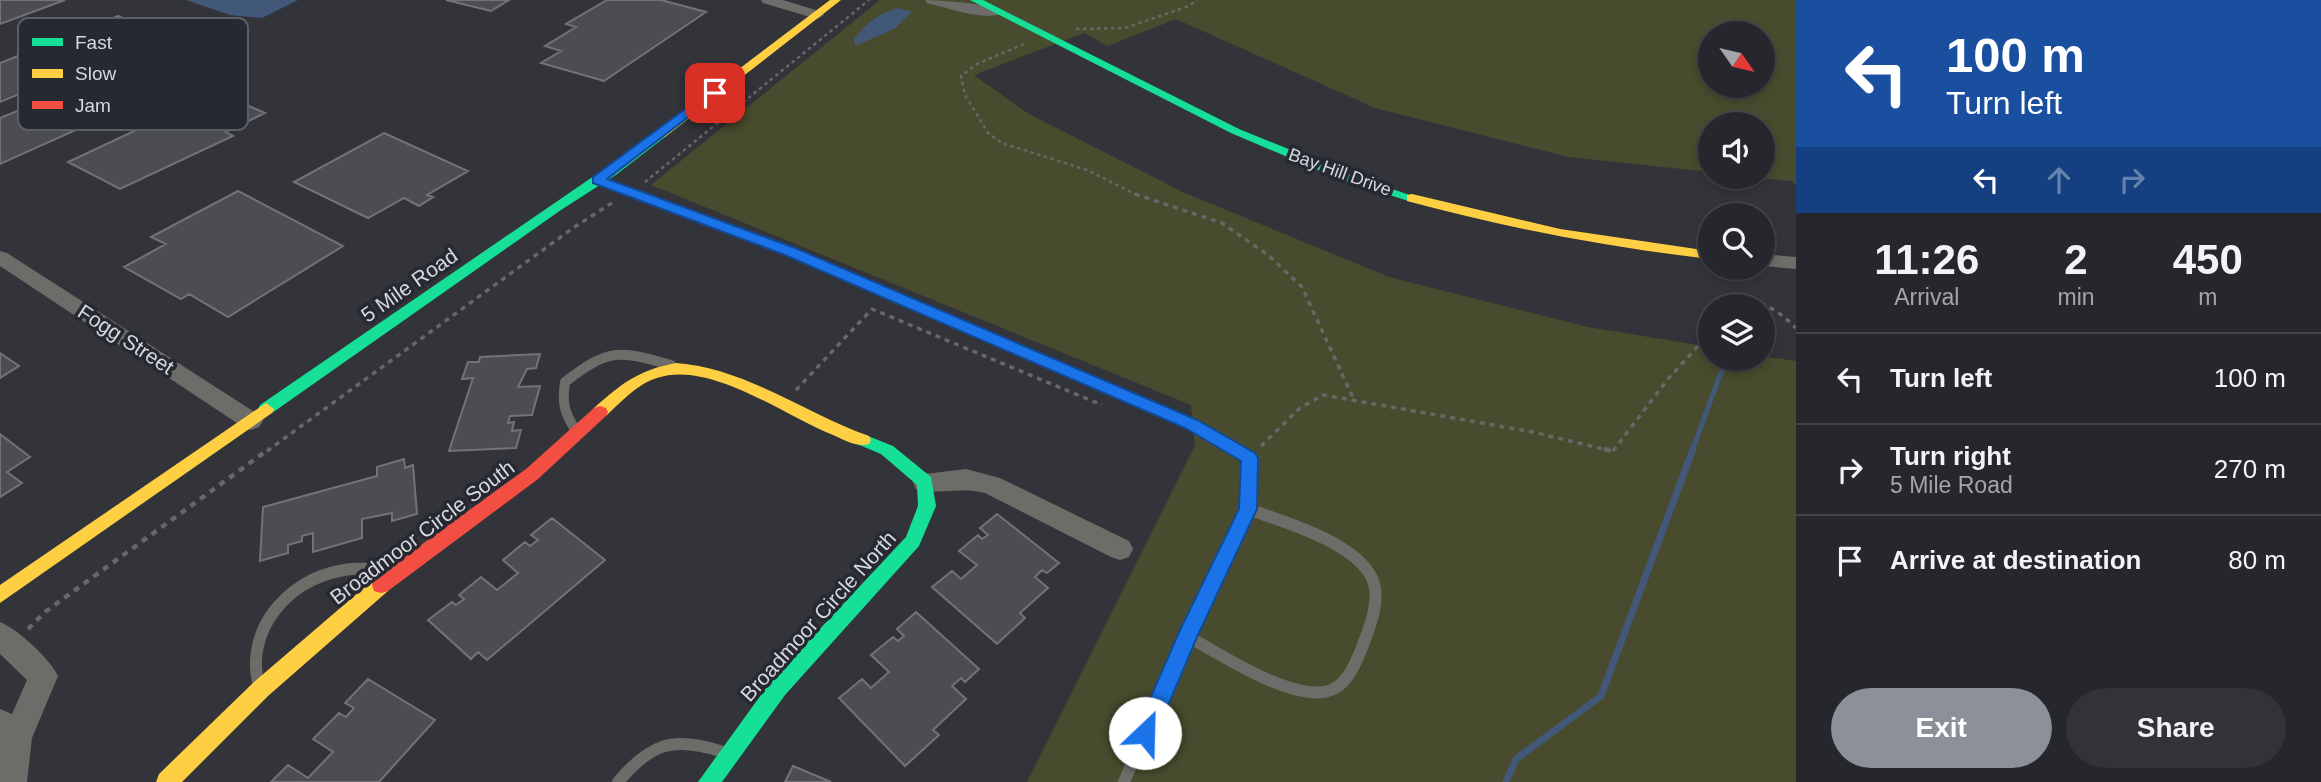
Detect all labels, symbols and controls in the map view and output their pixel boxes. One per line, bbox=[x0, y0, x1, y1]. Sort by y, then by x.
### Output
legend bbox=[18, 18, 248, 130]
north arrow bbox=[1698, 21, 1774, 98]
map controls bbox=[1698, 21, 1775, 371]
icon: left bbox=[1831, 28, 1922, 119]
text: 100 m bbox=[1946, 28, 2085, 82]
text: Fast bbox=[75, 32, 113, 53]
text: Slow bbox=[75, 63, 116, 84]
pin bbox=[685, 63, 745, 123]
icon: arrive bbox=[696, 74, 734, 112]
text: Turn left bbox=[1946, 85, 2062, 121]
text: Jam bbox=[75, 95, 111, 116]
button: sound bbox=[1698, 112, 1775, 189]
street label: Bay Hill Drive bbox=[1286, 144, 1394, 200]
icon: left bbox=[1967, 161, 2005, 199]
icon: ahead bbox=[2040, 161, 2078, 199]
icon: right bbox=[2113, 161, 2151, 199]
button: search bbox=[1698, 203, 1775, 280]
text: 11:26 bbox=[1874, 236, 1979, 283]
text: 2 bbox=[2064, 236, 2088, 283]
text: 450 bbox=[2173, 236, 2243, 283]
street label: 5 Mile Road bbox=[357, 243, 461, 327]
text: Arrival bbox=[1894, 284, 1959, 310]
text: min bbox=[2057, 284, 2095, 310]
text: m bbox=[2198, 284, 2217, 310]
button: layers bbox=[1698, 294, 1775, 371]
street label: Fogg Street bbox=[74, 299, 178, 379]
icon: left bbox=[1831, 360, 1869, 398]
text: Turn left bbox=[1890, 363, 1992, 393]
text: 100 m bbox=[2214, 363, 2286, 393]
text: Turn right bbox=[1890, 441, 2011, 471]
icon: right bbox=[1831, 451, 1869, 489]
text: 270 m bbox=[2214, 454, 2286, 484]
street label: Broadmoor Circle South bbox=[326, 455, 518, 609]
text: 5 Mile Road bbox=[1890, 472, 2013, 498]
street label: Broadmoor Circle North bbox=[736, 526, 900, 706]
icon: arrive bbox=[1831, 542, 1869, 580]
text: Arrive at destination bbox=[1890, 545, 2141, 575]
text: 80 m bbox=[2228, 545, 2286, 575]
button: Exit bbox=[1831, 688, 2052, 768]
button: Share bbox=[2066, 688, 2286, 768]
position arrow bbox=[1108, 696, 1182, 770]

